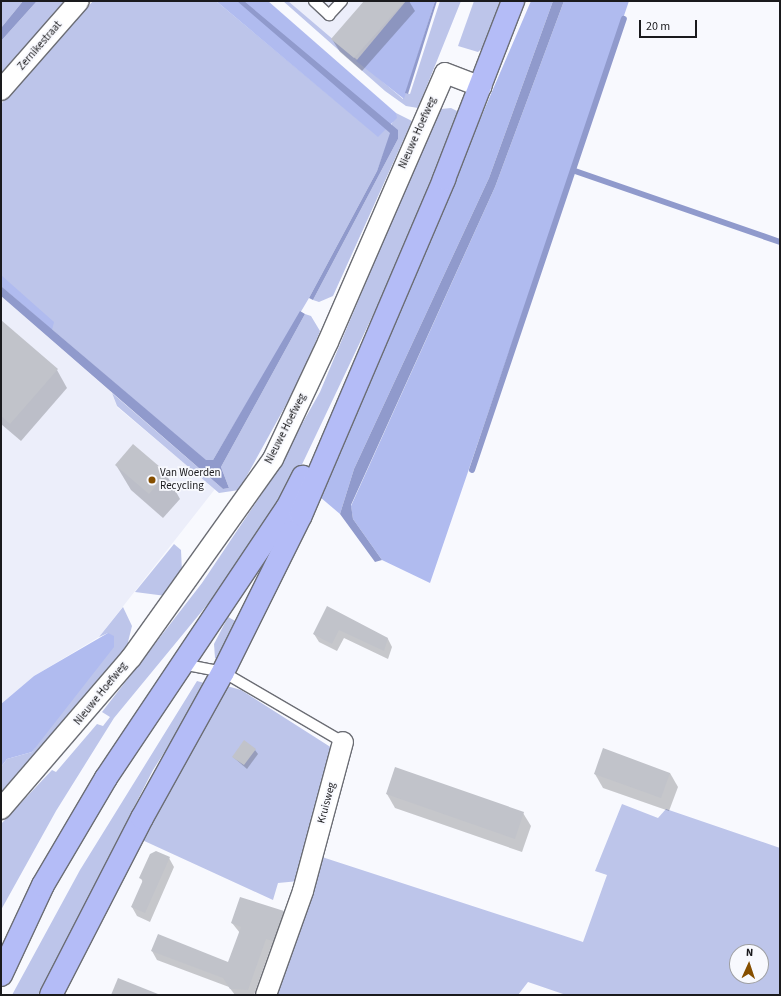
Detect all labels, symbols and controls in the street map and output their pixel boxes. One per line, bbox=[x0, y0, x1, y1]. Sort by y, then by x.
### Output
scale bar bbox=[641, 12, 699, 38]
text: 20 m bbox=[646, 18, 670, 35]
street label: Zernikestraat bbox=[15, 19, 65, 73]
street label: Nieuwe Hoefweg bbox=[396, 95, 440, 171]
street label: Nieuwe Hoefweg bbox=[263, 392, 309, 466]
place label: Van Woerden Recycling bbox=[160, 467, 221, 493]
marker: Van Woerden Recycling bbox=[147, 475, 157, 485]
street label: Nieuwe Hoefweg bbox=[72, 660, 130, 728]
street label: Kruisweg bbox=[315, 781, 339, 825]
north arrow bbox=[729, 944, 769, 984]
text: N bbox=[746, 945, 754, 960]

